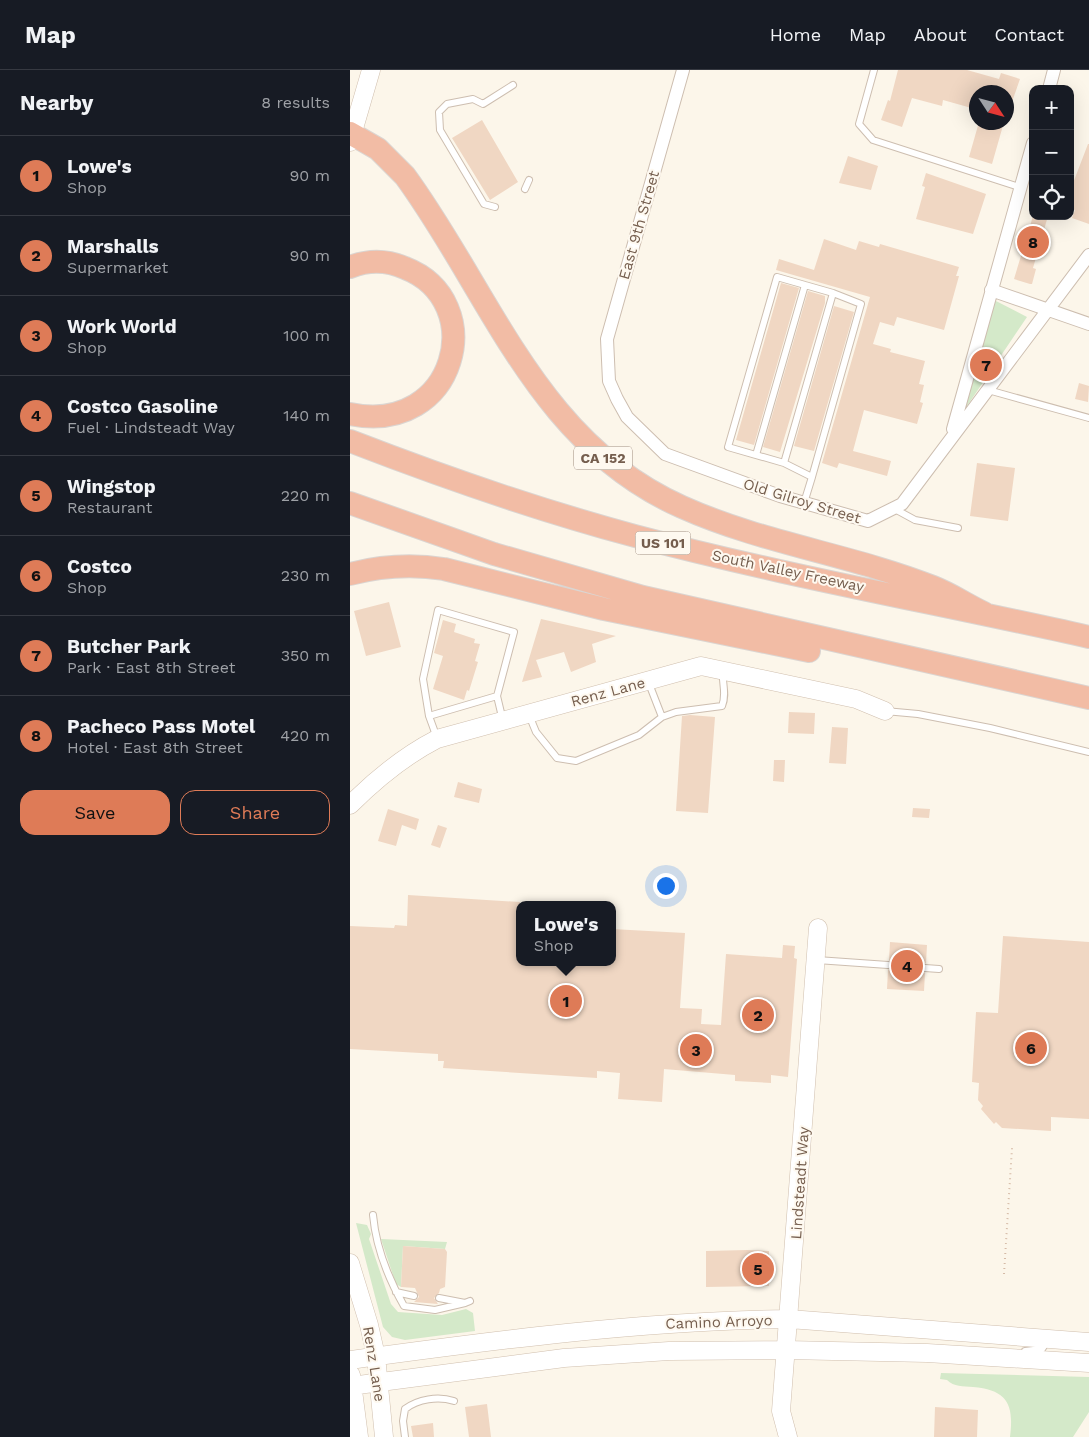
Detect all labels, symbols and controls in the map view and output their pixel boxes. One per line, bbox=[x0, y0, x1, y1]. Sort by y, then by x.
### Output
text: Map bbox=[25, 21, 76, 49]
text: Home bbox=[770, 24, 821, 45]
text: Map bbox=[849, 24, 886, 45]
text: About bbox=[914, 24, 966, 45]
text: Contact bbox=[994, 24, 1064, 45]
north arrow bbox=[969, 85, 1014, 130]
map controls bbox=[1029, 85, 1074, 220]
button: + bbox=[1029, 85, 1074, 130]
text: Nearby bbox=[20, 90, 93, 115]
text: 8 results bbox=[261, 93, 330, 112]
button: − bbox=[1029, 130, 1074, 175]
text: Lowe's bbox=[67, 155, 132, 178]
text: 1 bbox=[33, 166, 39, 185]
text: 90 m bbox=[289, 166, 330, 185]
street label: East 9th Street bbox=[615, 168, 663, 282]
button: locate bbox=[1029, 175, 1074, 220]
text: Shop bbox=[67, 178, 107, 197]
pin: 8 bbox=[1017, 223, 1049, 261]
text: Marshalls bbox=[67, 235, 159, 258]
text: 2 bbox=[31, 246, 41, 265]
text: 90 m bbox=[289, 246, 330, 265]
text: Supermarket bbox=[67, 258, 168, 277]
text: Work World bbox=[67, 315, 177, 338]
text: 3 bbox=[31, 326, 41, 345]
text: 100 m bbox=[283, 326, 330, 345]
text: Shop bbox=[67, 338, 107, 357]
pin: 7 bbox=[970, 346, 1002, 384]
text: Costco Gasoline bbox=[67, 395, 218, 418]
text: 4 bbox=[31, 406, 41, 425]
text: 140 m bbox=[283, 406, 330, 425]
text: Fuel · Lindsteadt Way bbox=[67, 418, 235, 437]
road number: CA 152 bbox=[574, 446, 632, 469]
text: Wingstop bbox=[67, 475, 156, 498]
street label: Old Gilroy Street bbox=[741, 475, 864, 528]
text: 5 bbox=[31, 486, 41, 505]
text: 220 m bbox=[281, 486, 330, 505]
text: Restaurant bbox=[67, 498, 153, 517]
road number: US 101 bbox=[636, 532, 690, 554]
street label: South Valley Freeway bbox=[710, 546, 866, 596]
text: Costco bbox=[67, 555, 132, 578]
text: 6 bbox=[31, 566, 41, 585]
text: 230 m bbox=[281, 566, 330, 585]
text: Shop bbox=[67, 578, 107, 597]
text: Butcher Park bbox=[67, 635, 191, 658]
text: 7 bbox=[31, 646, 41, 665]
text: 350 m bbox=[281, 646, 330, 665]
text: Park · East 8th Street bbox=[67, 658, 236, 677]
street label: Renz Lane bbox=[569, 673, 647, 711]
text: Pacheco Pass Motel bbox=[67, 715, 255, 738]
text: 8 bbox=[31, 726, 41, 745]
text: 420 m bbox=[280, 726, 330, 745]
text: Hotel · East 8th Street bbox=[67, 738, 243, 757]
button: Save bbox=[20, 790, 170, 835]
button: Share bbox=[180, 790, 330, 835]
your location bbox=[653, 873, 679, 899]
popup bbox=[516, 901, 616, 966]
text: Lowe's bbox=[534, 913, 598, 936]
text: Shop bbox=[534, 936, 573, 955]
pin: 4 bbox=[891, 947, 923, 985]
pin: 1 bbox=[550, 982, 582, 1020]
pin: 2 bbox=[742, 996, 774, 1034]
pin: 6 bbox=[1015, 1029, 1047, 1067]
pin: 3 bbox=[680, 1031, 712, 1069]
street label: Lindsteadt Way bbox=[787, 1126, 813, 1240]
pin: 5 bbox=[742, 1250, 774, 1288]
street label: Camino Arroyo bbox=[665, 1311, 773, 1333]
street label: Renz Lane bbox=[359, 1325, 389, 1403]

